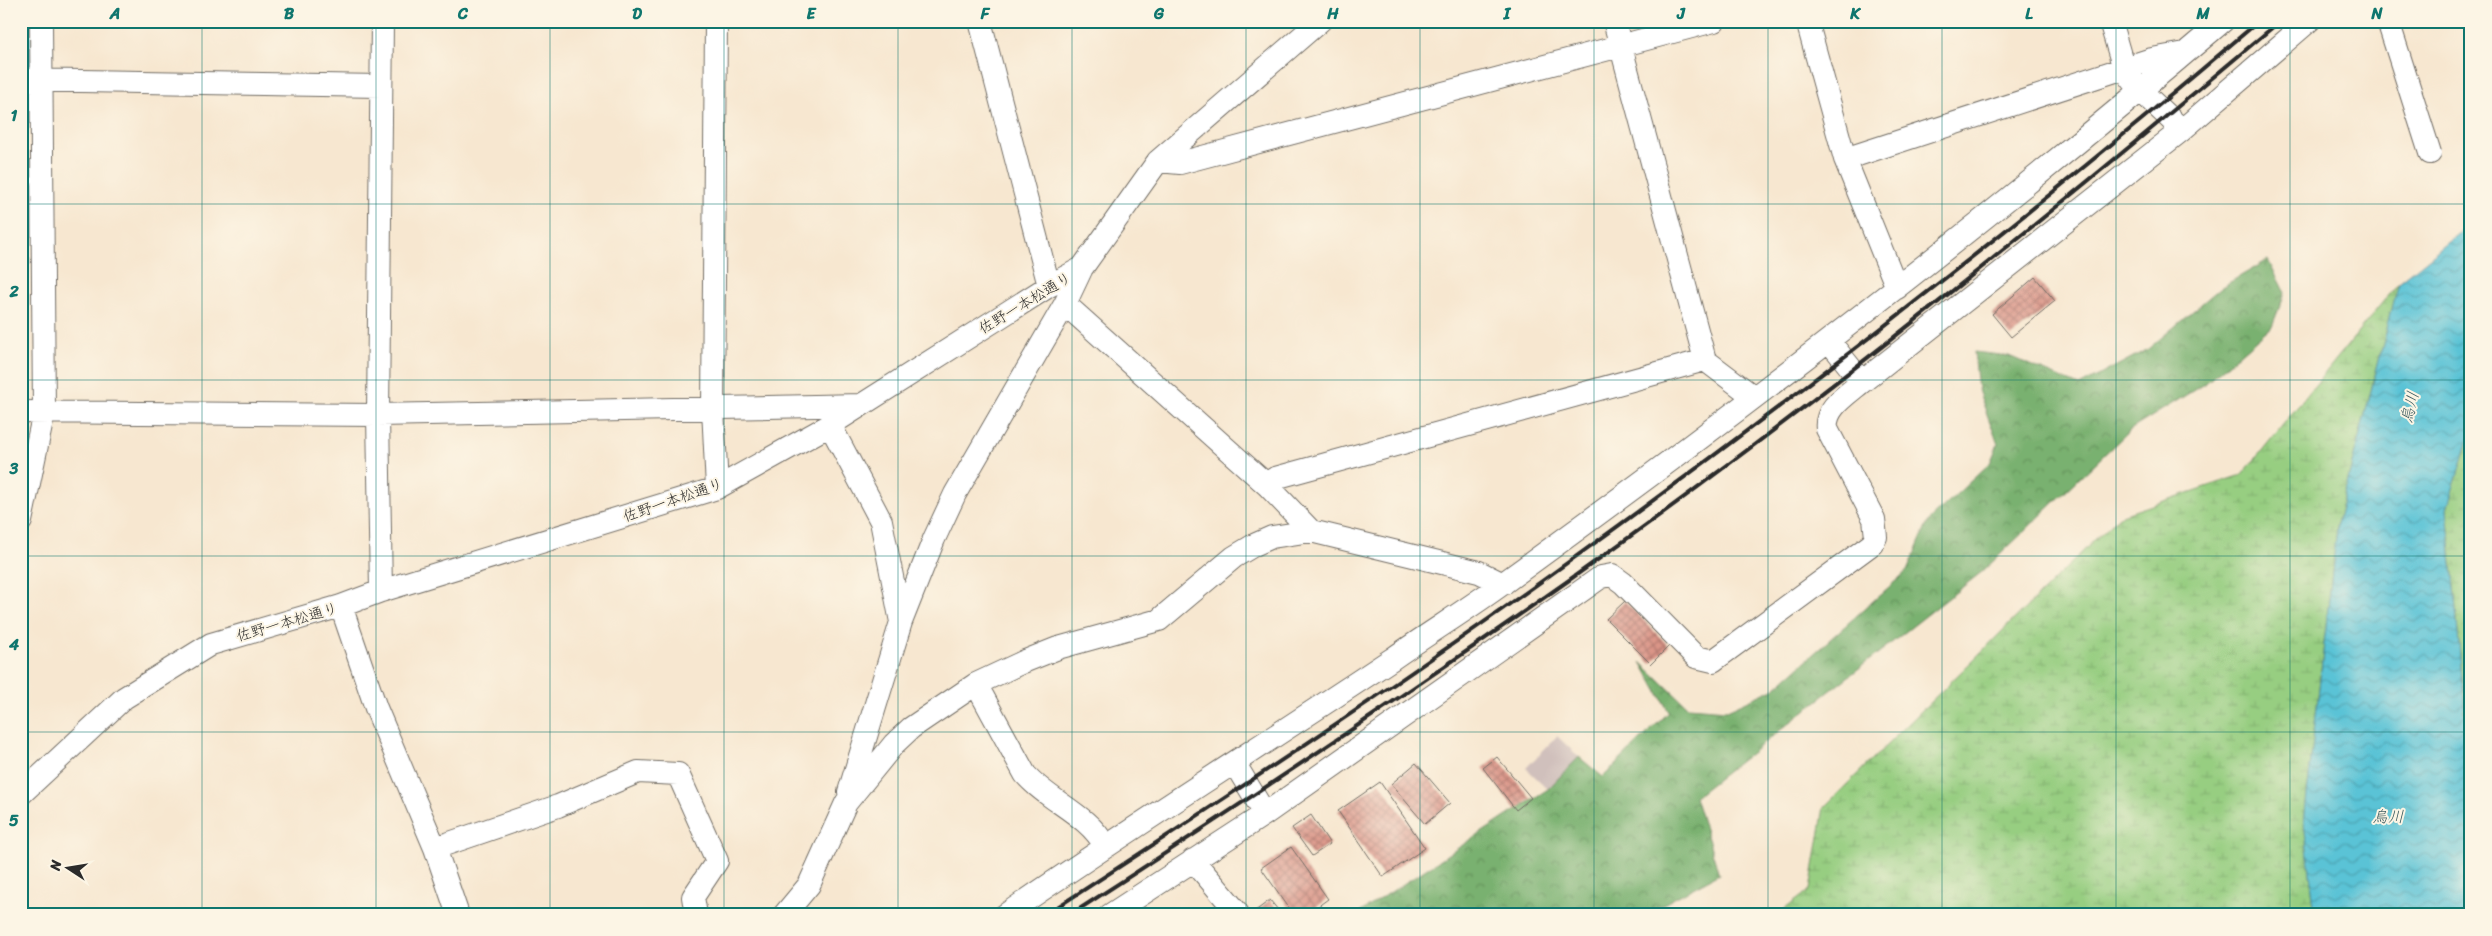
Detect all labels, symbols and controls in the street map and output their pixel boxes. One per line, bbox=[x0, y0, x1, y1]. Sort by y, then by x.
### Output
text: A bbox=[109, 0, 120, 28]
text: B bbox=[284, 0, 295, 28]
text: C bbox=[457, 0, 469, 28]
text: D bbox=[632, 0, 642, 28]
text: E bbox=[807, 0, 817, 28]
text: F bbox=[980, 0, 991, 28]
text: G bbox=[1153, 0, 1165, 28]
text: H bbox=[1326, 0, 1339, 28]
text: I bbox=[1503, 0, 1512, 28]
text: J bbox=[1676, 0, 1686, 28]
text: K bbox=[1849, 0, 1861, 28]
text: L bbox=[2025, 0, 2033, 28]
text: M bbox=[2195, 0, 2210, 28]
text: N bbox=[2370, 0, 2383, 28]
text: 1 bbox=[11, 101, 18, 130]
street label: 佐野一本松通り bbox=[973, 265, 1077, 341]
text: 2 bbox=[8, 277, 19, 306]
water label: 烏川 bbox=[2392, 388, 2427, 426]
text: 3 bbox=[9, 454, 19, 483]
street label: 佐野一本松通り bbox=[619, 471, 727, 529]
street label: 佐野一本松通り bbox=[233, 595, 341, 649]
text: 4 bbox=[8, 630, 19, 659]
water label: 烏川 bbox=[2372, 802, 2404, 831]
text: 5 bbox=[9, 806, 19, 835]
north arrow bbox=[42, 844, 92, 894]
text: N bbox=[42, 858, 69, 874]

